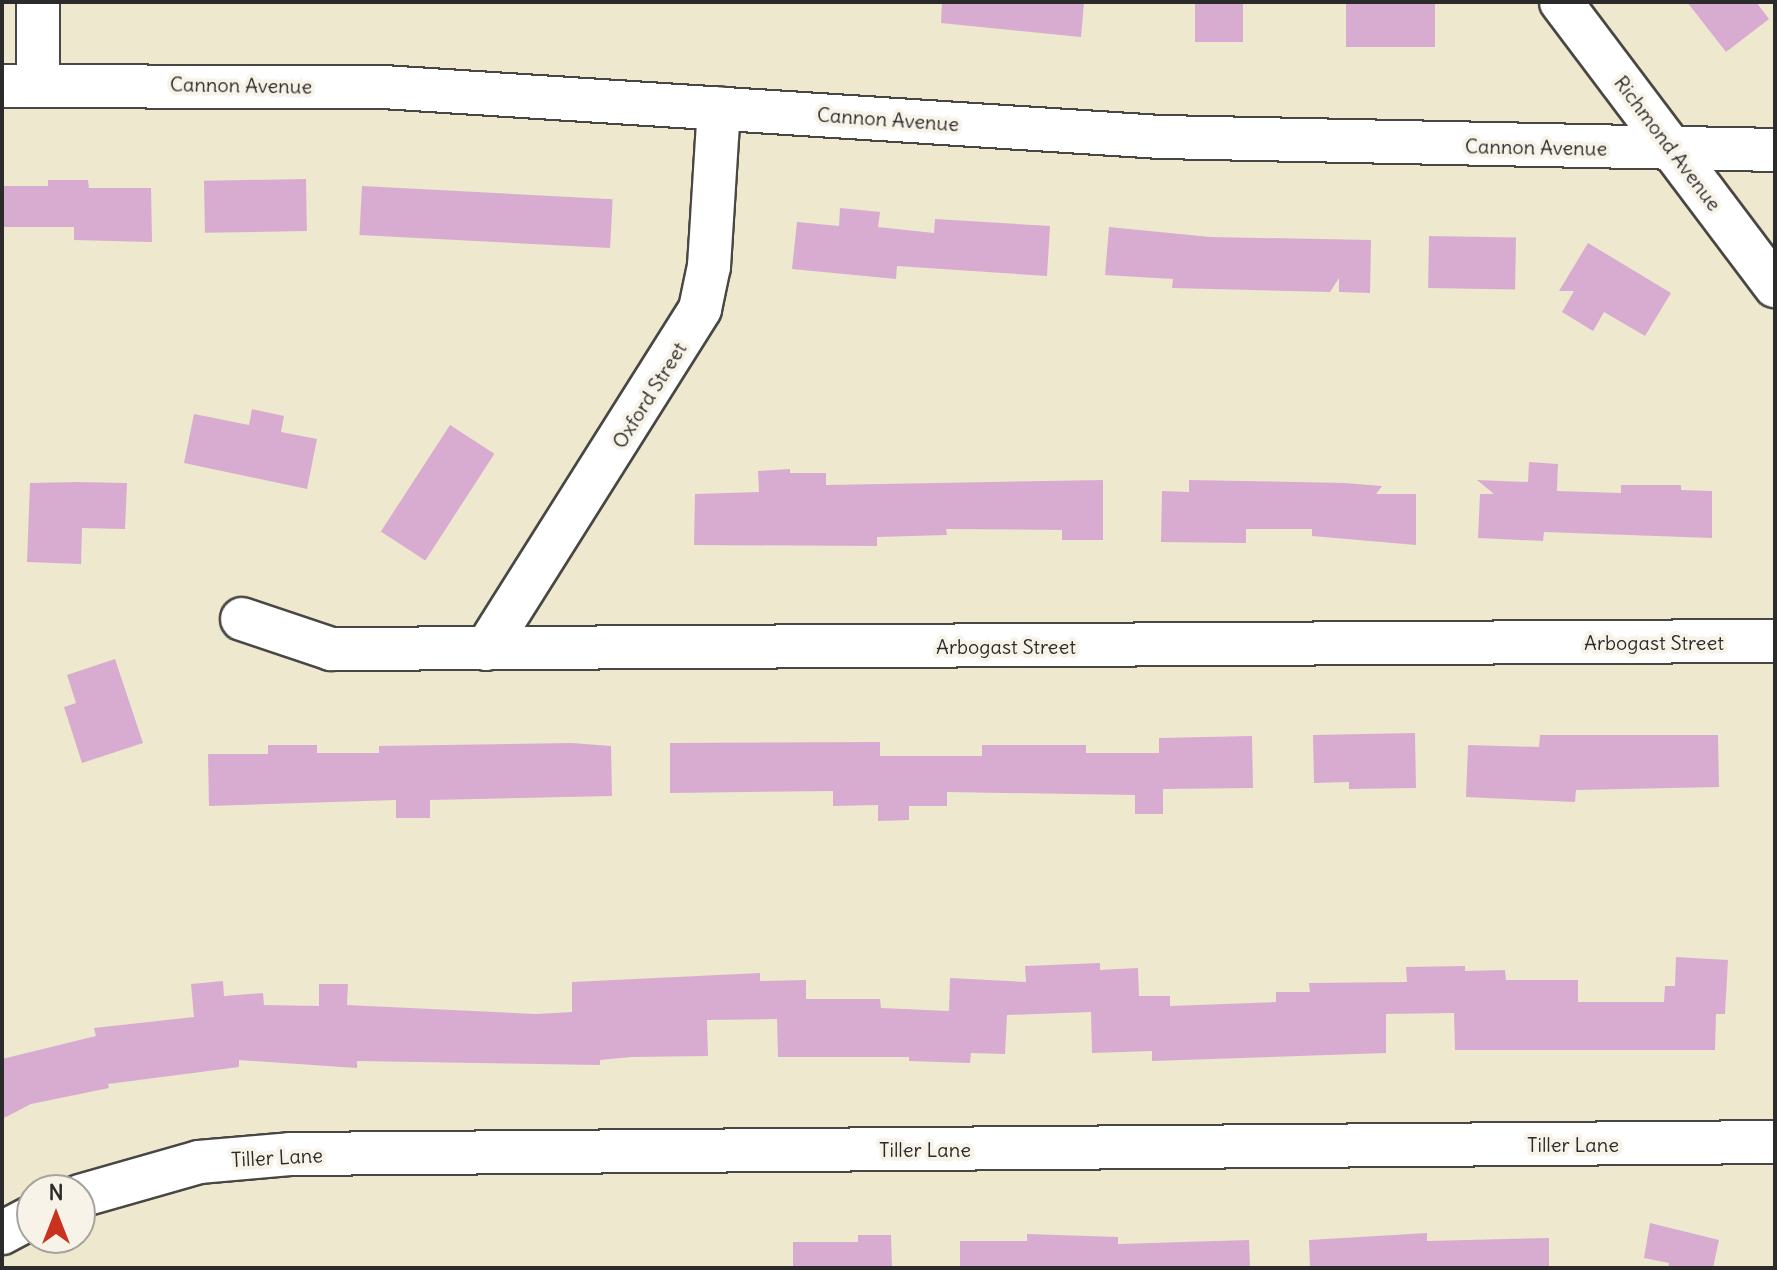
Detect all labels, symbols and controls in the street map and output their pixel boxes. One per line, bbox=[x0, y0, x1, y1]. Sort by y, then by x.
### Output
street label: Richmond Avenue bbox=[1609, 71, 1727, 215]
street label: Cannon Avenue bbox=[170, 72, 312, 98]
street label: Cannon Avenue bbox=[816, 102, 960, 136]
street label: Cannon Avenue bbox=[1465, 134, 1607, 160]
street label: Oxford Street bbox=[607, 337, 691, 453]
street label: Arbogast Street bbox=[1584, 630, 1724, 654]
street label: Arbogast Street bbox=[936, 634, 1076, 658]
street label: Tiller Lane bbox=[1527, 1132, 1619, 1156]
street label: Tiller Lane bbox=[879, 1137, 971, 1161]
street label: Tiller Lane bbox=[230, 1143, 324, 1171]
north arrow bbox=[16, 1174, 96, 1254]
text: N bbox=[48, 1178, 64, 1206]

